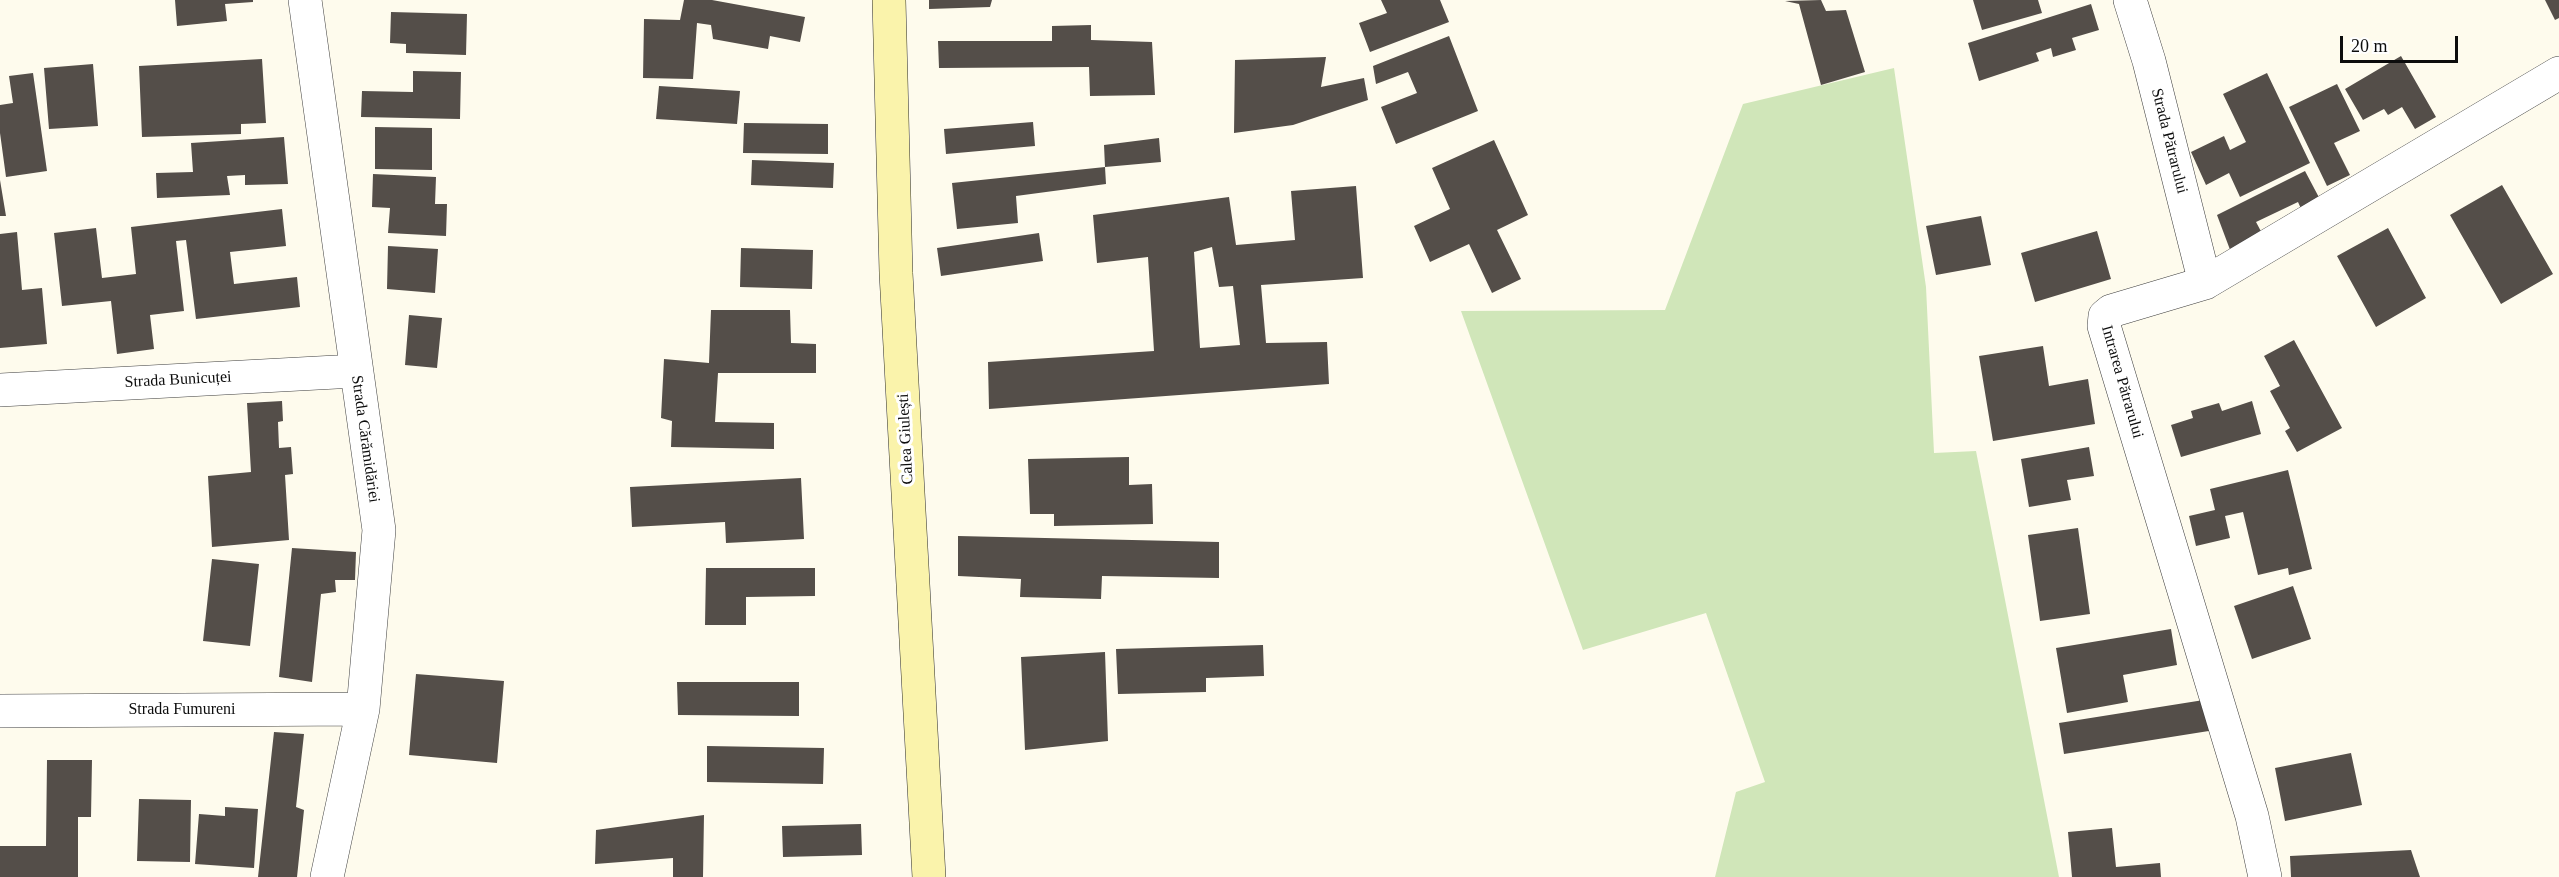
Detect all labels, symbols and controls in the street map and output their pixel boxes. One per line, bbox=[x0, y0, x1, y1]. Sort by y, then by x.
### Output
scale bar bbox=[2343, 24, 2462, 62]
text: 20 m bbox=[2351, 36, 2388, 56]
street label: Strada Pătrarului bbox=[2147, 86, 2191, 196]
street label: Intrarea Pătrarului bbox=[2097, 323, 2147, 441]
street label: Strada Bunicuței bbox=[124, 368, 232, 392]
street label: Strada Cărămidăriei bbox=[347, 374, 383, 504]
street label: Calea Giulești bbox=[894, 393, 918, 485]
street label: Strada Fumureni bbox=[128, 700, 236, 720]

